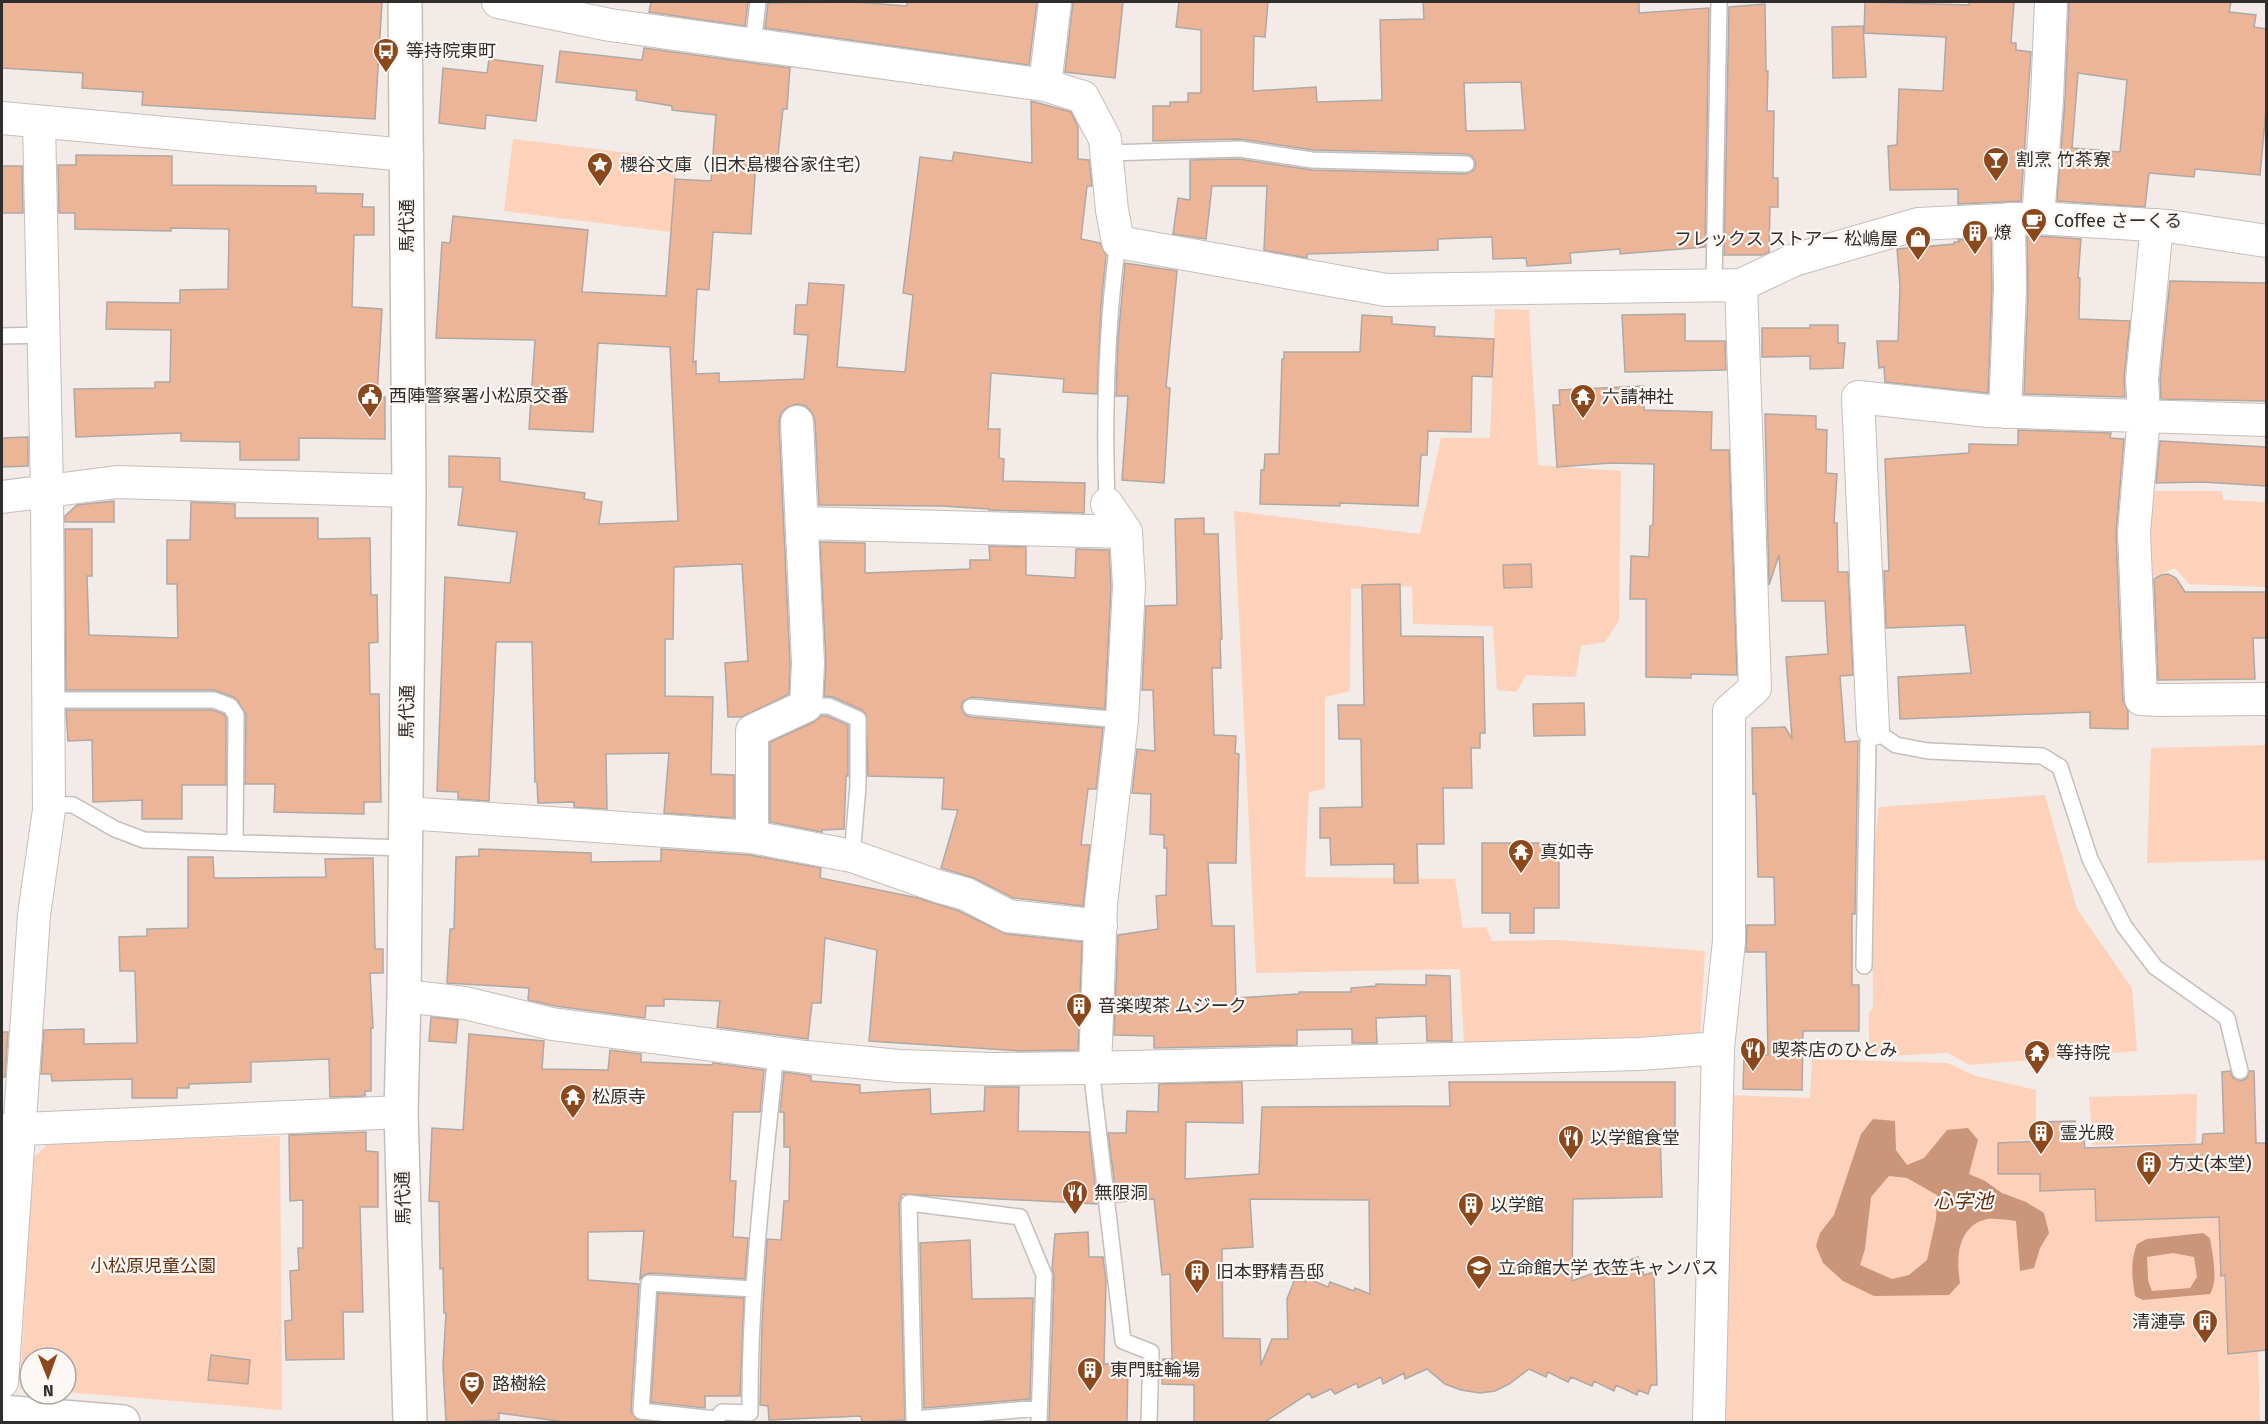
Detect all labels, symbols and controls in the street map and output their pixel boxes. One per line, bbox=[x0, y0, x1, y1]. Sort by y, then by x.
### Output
bus stop icon: 等持院東町 bbox=[371, 36, 401, 74]
place label: 等持院東町 bbox=[406, 40, 496, 62]
bar icon: 割烹 竹茶寮 bbox=[1981, 145, 2011, 183]
place label: 割烹 竹茶寮 bbox=[2016, 149, 2111, 171]
place icon: 櫻谷文庫（旧木島櫻谷家住宅） bbox=[585, 150, 615, 188]
place label: 櫻谷文庫（旧木島櫻谷家住宅） bbox=[620, 154, 872, 176]
street label: 馬代通 bbox=[396, 199, 418, 253]
cafe icon: Coffee さーくる bbox=[2019, 206, 2049, 244]
place label: Coffee さーくる bbox=[2054, 210, 2182, 232]
building icon: 燎 bbox=[1960, 218, 1990, 256]
place label: 燎 bbox=[1994, 222, 2012, 244]
shop icon: フレックス ストアー 松嶋屋 bbox=[1903, 224, 1933, 262]
place label: フレックス ストアー 松嶋屋 bbox=[1674, 228, 1898, 250]
public building icon: 西陣警察署小松原交番 bbox=[355, 381, 385, 419]
temple icon: 六請神社 bbox=[1568, 382, 1598, 420]
place label: 西陣警察署小松原交番 bbox=[389, 385, 569, 407]
place label: 六請神社 bbox=[1602, 386, 1674, 408]
street label: 馬代通 bbox=[396, 685, 418, 739]
temple icon: 真如寺 bbox=[1506, 837, 1536, 875]
place label: 真如寺 bbox=[1540, 841, 1594, 863]
building icon: 音楽喫茶 ムジーク bbox=[1064, 991, 1094, 1029]
place label: 音楽喫茶 ムジーク bbox=[1098, 995, 1247, 1017]
restaurant icon: 喫茶店のひとみ bbox=[1738, 1035, 1768, 1073]
temple icon: 等持院 bbox=[2022, 1038, 2052, 1076]
place label: 喫茶店のひとみ bbox=[1772, 1039, 1897, 1061]
place label: 等持院 bbox=[2056, 1042, 2110, 1064]
temple icon: 松原寺 bbox=[558, 1082, 588, 1120]
place label: 松原寺 bbox=[592, 1086, 646, 1108]
building icon: 霊光殿 bbox=[2026, 1118, 2056, 1156]
place label: 霊光殿 bbox=[2060, 1122, 2114, 1144]
restaurant icon: 以学館食堂 bbox=[1556, 1123, 1586, 1161]
place label: 以学館食堂 bbox=[1590, 1127, 1680, 1149]
building icon: 方丈(本堂) bbox=[2134, 1149, 2164, 1187]
place label: 方丈(本堂) bbox=[2168, 1153, 2252, 1175]
street label: 馬代通 bbox=[392, 1171, 414, 1225]
restaurant icon: 無限洞 bbox=[1060, 1178, 1090, 1216]
place label: 無限洞 bbox=[1094, 1182, 1148, 1204]
water label: 心字池 bbox=[1933, 1189, 1995, 1213]
building icon: 以学館 bbox=[1456, 1190, 1486, 1228]
place label: 以学館 bbox=[1490, 1194, 1544, 1216]
school or university icon: 立命館大学 衣笠キャンパス bbox=[1464, 1253, 1494, 1291]
park label: 小松原児童公園 bbox=[90, 1255, 216, 1277]
building icon: 旧本野精吾邸 bbox=[1182, 1257, 1212, 1295]
place label: 立命館大学 衣笠キャンパス bbox=[1498, 1257, 1719, 1279]
place label: 旧本野精吾邸 bbox=[1216, 1261, 1324, 1283]
building icon: 清漣亭 bbox=[2190, 1307, 2220, 1345]
place label: 清漣亭 bbox=[2132, 1311, 2186, 1333]
north arrow bbox=[18, 1346, 78, 1406]
building icon: 東門駐輪場 bbox=[1075, 1355, 1105, 1393]
place label: 東門駐輪場 bbox=[1110, 1359, 1200, 1381]
theatre icon: 路樹絵 bbox=[457, 1369, 487, 1407]
place label: 路樹絵 bbox=[492, 1373, 546, 1395]
text: N bbox=[43, 1381, 54, 1400]

